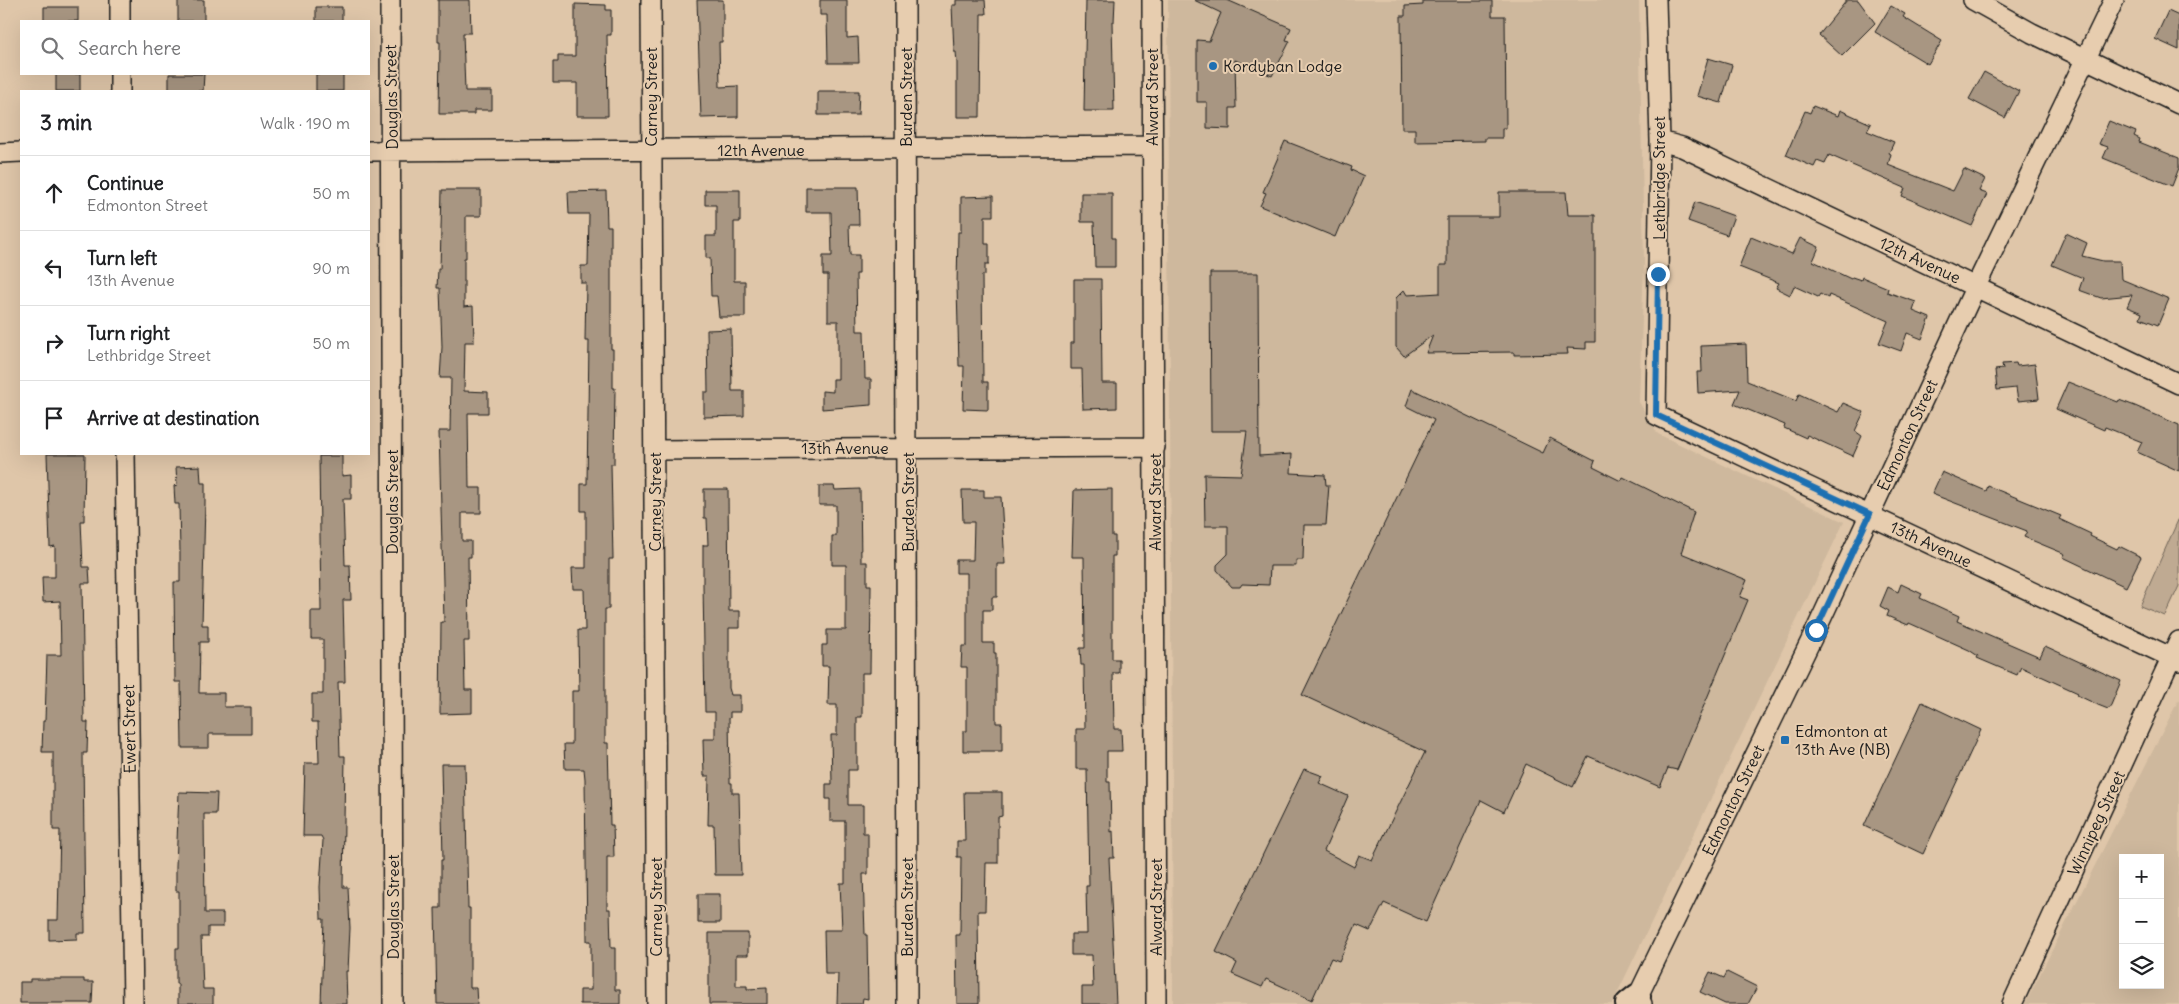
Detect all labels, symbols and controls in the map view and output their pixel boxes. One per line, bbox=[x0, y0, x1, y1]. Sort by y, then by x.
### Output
search box bbox=[20, 20, 370, 75]
icon: search bbox=[38, 34, 66, 62]
text: Search here bbox=[78, 36, 181, 60]
street label: Douglas Street bbox=[380, 44, 402, 150]
street label: Burden Street bbox=[896, 46, 916, 147]
street label: Carney Street bbox=[641, 47, 661, 147]
street label: Alward Street bbox=[1142, 47, 1162, 146]
place label: Kordyban Lodge bbox=[1223, 56, 1342, 76]
marker: Kordyban Lodge bbox=[1207, 60, 1219, 72]
text: 3 min bbox=[40, 109, 92, 136]
text: Walk · 190 m bbox=[260, 113, 350, 133]
street label: Lethbridge Street bbox=[1649, 115, 1669, 240]
street label: 12th Avenue bbox=[717, 140, 805, 160]
text: Continue bbox=[87, 171, 164, 195]
icon: ahead bbox=[40, 179, 68, 207]
text: 50 m bbox=[312, 183, 350, 203]
text: Edmonton Street bbox=[87, 195, 208, 215]
street label: 12th Avenue bbox=[1876, 233, 1964, 287]
text: Turn left bbox=[87, 246, 157, 270]
icon: left bbox=[40, 254, 68, 282]
text: 90 m bbox=[312, 258, 350, 278]
route end bbox=[1647, 263, 1670, 286]
text: 13th Avenue bbox=[87, 270, 175, 290]
text: Turn right bbox=[87, 321, 170, 345]
icon: right bbox=[40, 329, 68, 357]
text: 50 m bbox=[312, 333, 350, 353]
text: Lethbridge Street bbox=[87, 345, 211, 365]
street label: Edmonton Street bbox=[1872, 375, 1942, 494]
icon: arrive bbox=[40, 404, 68, 432]
text: Arrive at destination bbox=[87, 406, 260, 430]
street label: 13th Avenue bbox=[801, 438, 889, 458]
street label: Douglas Street bbox=[382, 449, 402, 555]
street label: Burden Street bbox=[898, 451, 918, 552]
street label: Carney Street bbox=[645, 452, 665, 552]
street label: Alward Street bbox=[1145, 452, 1165, 551]
street label: 13th Avenue bbox=[1887, 516, 1975, 572]
route start bbox=[1805, 619, 1828, 642]
street label: Ewert Street bbox=[118, 684, 140, 774]
place label: Edmonton at 13th Ave (NB) bbox=[1795, 721, 1890, 759]
marker: Edmonton at 13th Ave (NB) bbox=[1779, 734, 1791, 746]
street label: Edmonton Street bbox=[1698, 741, 1769, 859]
street label: Winnipeg Street bbox=[2063, 767, 2129, 879]
street label: Douglas Street bbox=[383, 854, 403, 960]
map controls bbox=[2119, 854, 2164, 989]
button: + bbox=[2119, 854, 2164, 899]
street label: Burden Street bbox=[897, 856, 917, 957]
street label: Carney Street bbox=[646, 857, 666, 957]
street label: Alward Street bbox=[1146, 857, 1166, 956]
button: − bbox=[2119, 899, 2164, 944]
button: layers bbox=[2119, 944, 2164, 989]

